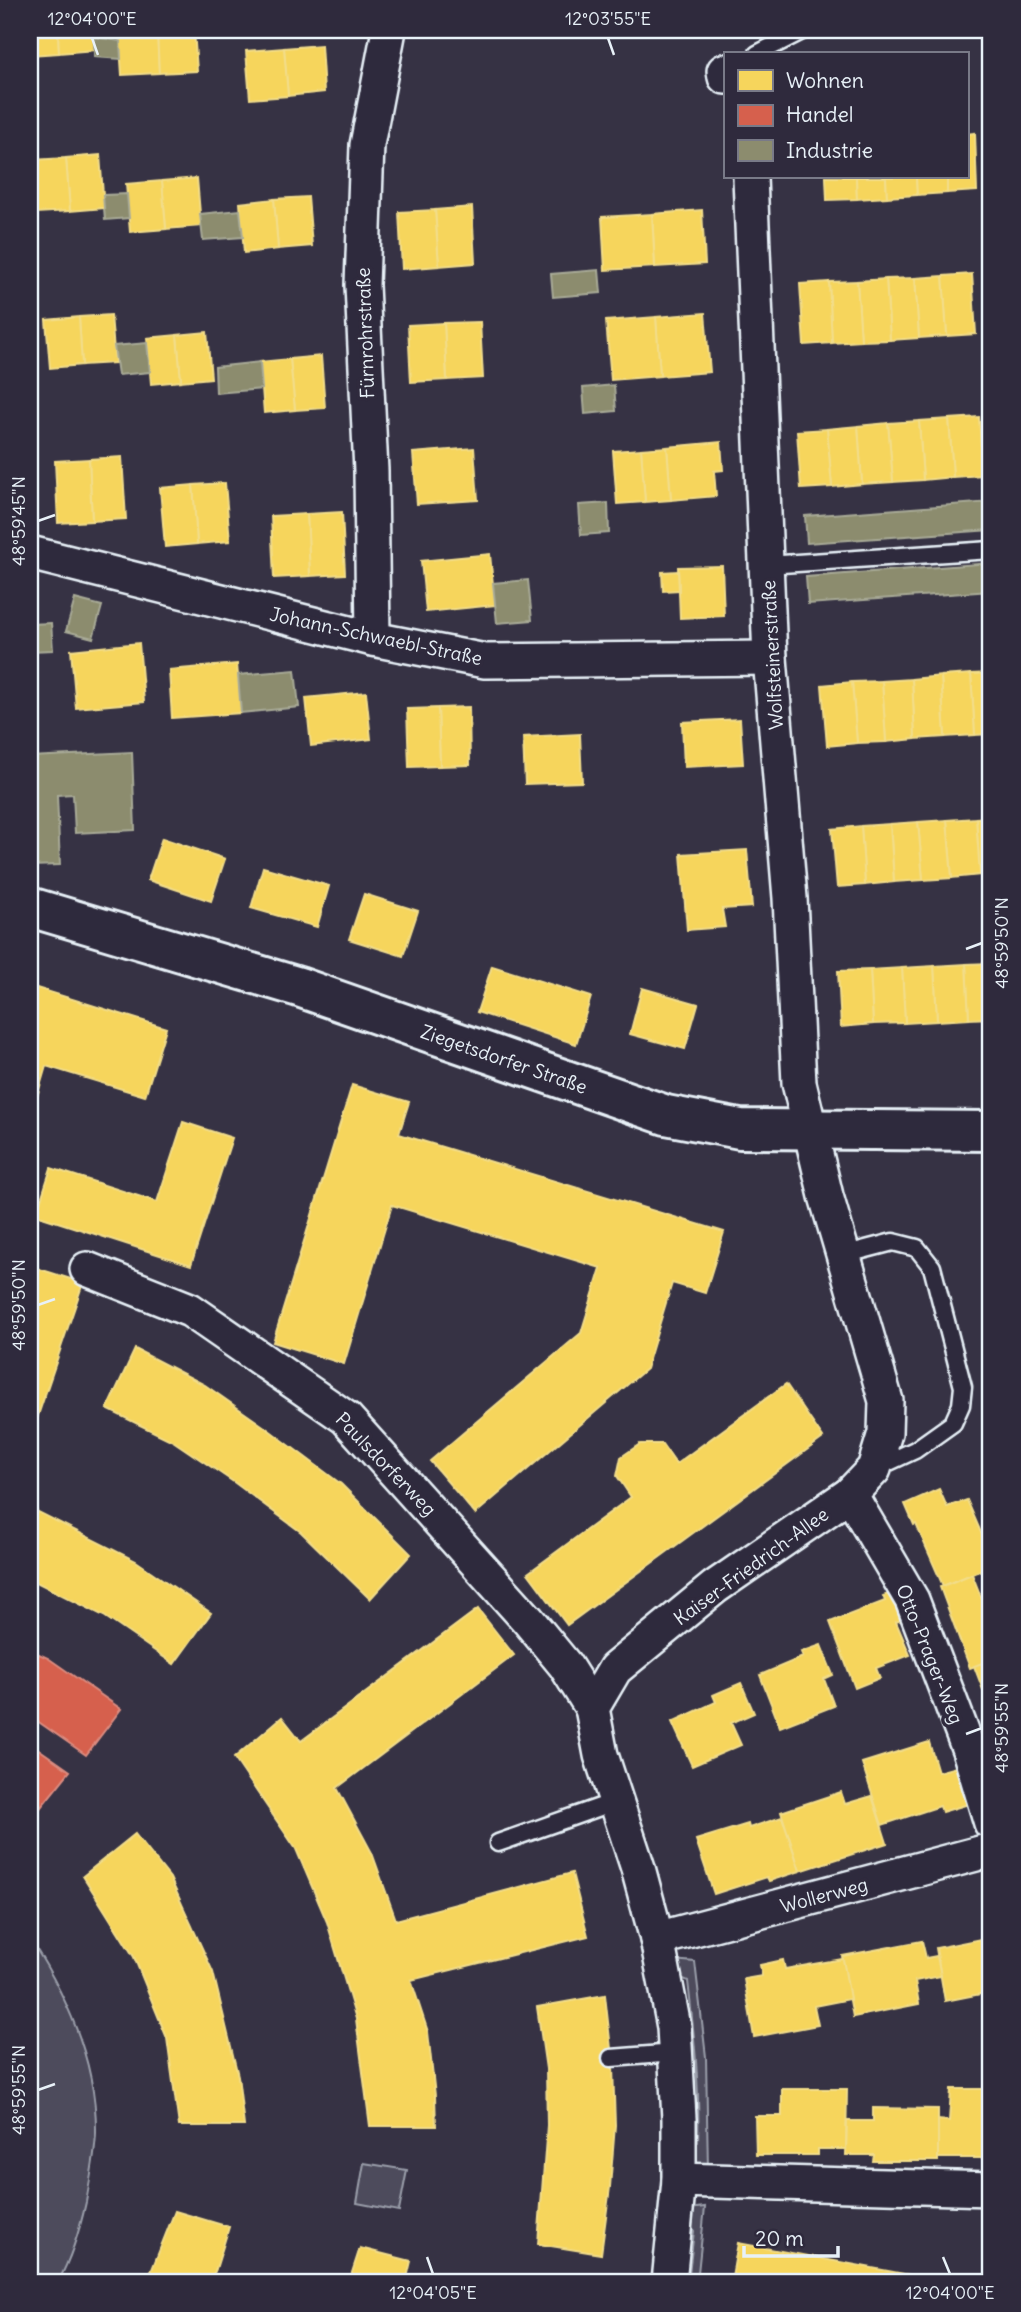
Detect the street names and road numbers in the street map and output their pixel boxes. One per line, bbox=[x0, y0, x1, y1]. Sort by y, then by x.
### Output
street label: Fürnrohrstraße bbox=[351, 267, 379, 399]
street label: Wolfsteinerstraße bbox=[756, 579, 788, 731]
street label: Johann-Schwaebl-Straße bbox=[268, 602, 484, 670]
street label: Ziegetsdorfer Straße bbox=[418, 1019, 590, 1099]
street label: Paulsdorferweg bbox=[331, 1407, 441, 1521]
street label: Kaiser-Friedrich-Allee bbox=[669, 1502, 833, 1630]
street label: Otto-Prager-Weg bbox=[891, 1581, 969, 1727]
street label: Wollerweg bbox=[778, 1872, 870, 1918]

